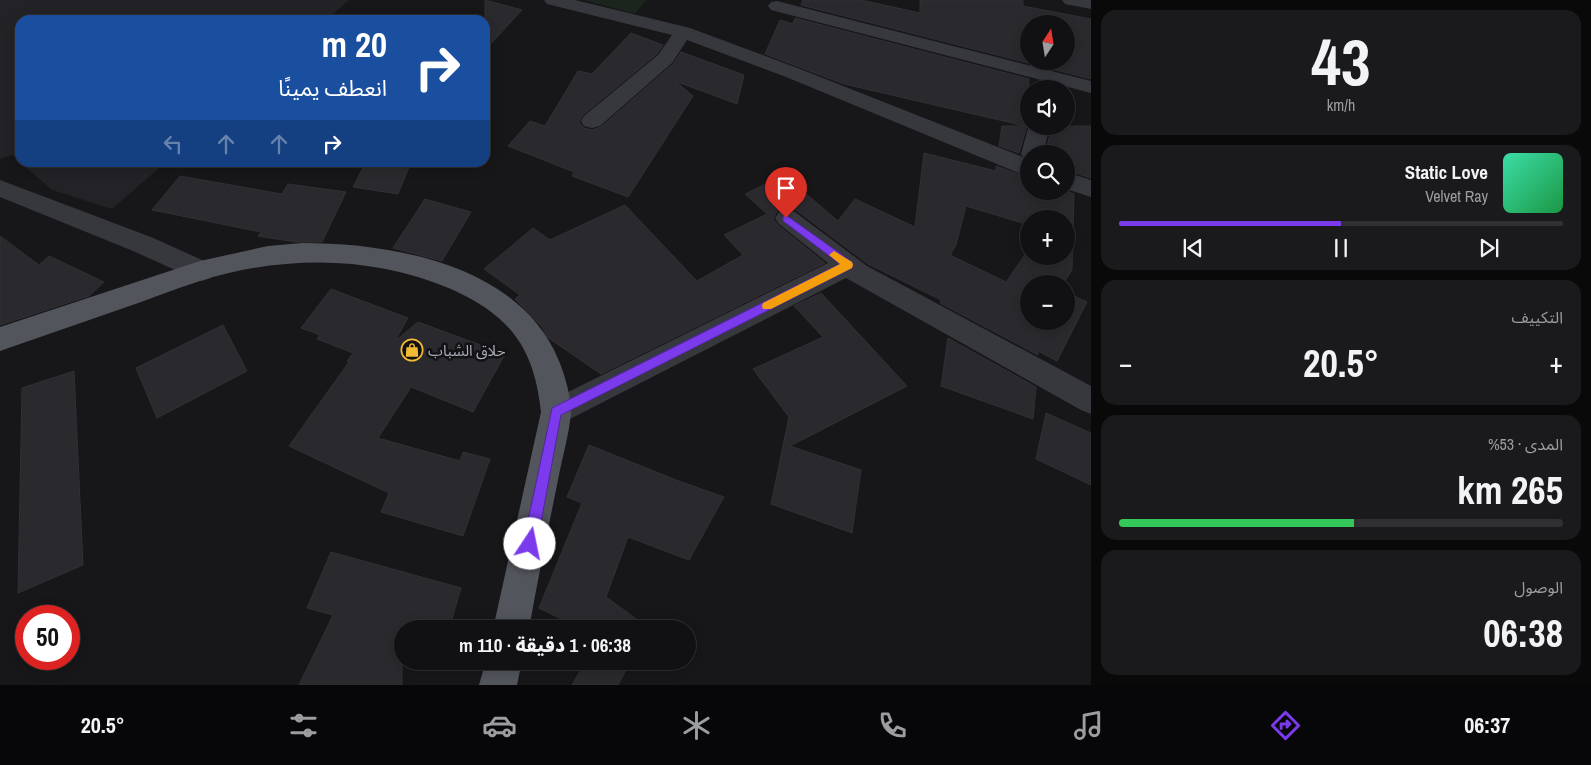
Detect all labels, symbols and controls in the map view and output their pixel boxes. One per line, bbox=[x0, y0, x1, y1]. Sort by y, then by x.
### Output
north arrow bbox=[1020, 15, 1075, 70]
map controls bbox=[1020, 15, 1075, 330]
text: 43 bbox=[1311, 18, 1371, 105]
text: 20 m bbox=[322, 21, 387, 68]
icon: right bbox=[405, 35, 470, 100]
text: انعطف يمينًا bbox=[278, 73, 387, 103]
button: sound bbox=[1020, 80, 1075, 135]
text: km/h bbox=[1327, 94, 1355, 116]
icon: left bbox=[159, 130, 187, 158]
icon: ahead bbox=[212, 130, 240, 158]
icon: ahead bbox=[265, 130, 293, 158]
icon: right bbox=[318, 130, 346, 158]
button: search bbox=[1020, 145, 1075, 200]
text: Static Love bbox=[1405, 159, 1488, 185]
pin bbox=[765, 167, 807, 218]
icon: arrive bbox=[772, 174, 800, 202]
text: Velvet Ray bbox=[1425, 185, 1488, 207]
button: + bbox=[1020, 210, 1075, 265]
icon: previous bbox=[1179, 234, 1207, 262]
icon: pause bbox=[1327, 234, 1355, 262]
icon: next bbox=[1475, 234, 1503, 262]
button: − bbox=[1020, 275, 1075, 330]
text: التكييف bbox=[1511, 306, 1563, 328]
shop icon: حلاق الشباب bbox=[400, 338, 424, 362]
text: 20.5° bbox=[1303, 338, 1379, 389]
place label: حلاق الشباب bbox=[428, 340, 506, 361]
text: − bbox=[1119, 344, 1132, 382]
text: + bbox=[1550, 344, 1563, 382]
text: المدى · 53% bbox=[1488, 433, 1563, 455]
text: 265 km bbox=[1457, 465, 1563, 516]
position arrow bbox=[503, 517, 555, 569]
text: الوصول bbox=[1514, 576, 1563, 598]
speed limit sign: 50 bbox=[15, 605, 80, 670]
text: 06:38 bbox=[1483, 608, 1563, 659]
text: 06:38 · 1 دقيقة · 110 m bbox=[459, 632, 631, 658]
icon: filters bbox=[286, 708, 321, 743]
icon: car bbox=[482, 708, 517, 743]
icon: climate bbox=[679, 708, 714, 743]
icon: phone bbox=[875, 708, 910, 743]
icon: music bbox=[1071, 708, 1106, 743]
icon: directions bbox=[1268, 708, 1303, 743]
text: 20.5° bbox=[81, 710, 125, 740]
text: 06:37 bbox=[1464, 710, 1510, 740]

